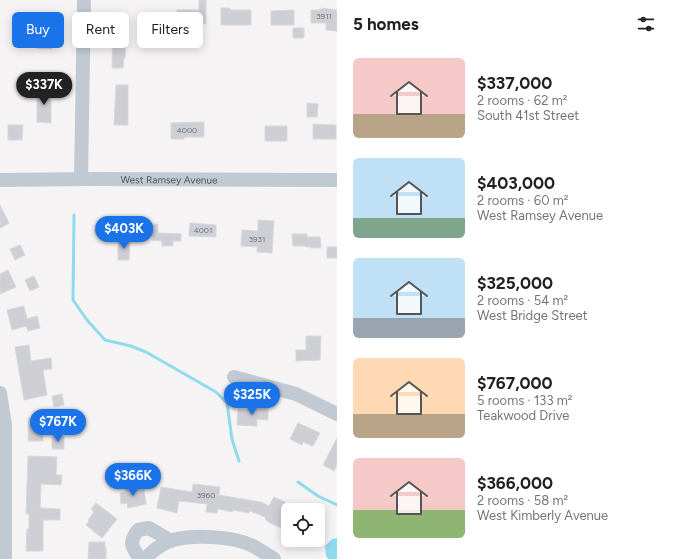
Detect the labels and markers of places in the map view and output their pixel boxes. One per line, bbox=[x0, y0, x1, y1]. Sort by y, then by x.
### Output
pin: $337K bbox=[16, 72, 72, 106]
pin: $403K bbox=[96, 216, 152, 250]
pin: $325K bbox=[224, 382, 280, 416]
pin: $767K bbox=[30, 409, 86, 443]
pin: $366K bbox=[105, 463, 161, 497]

